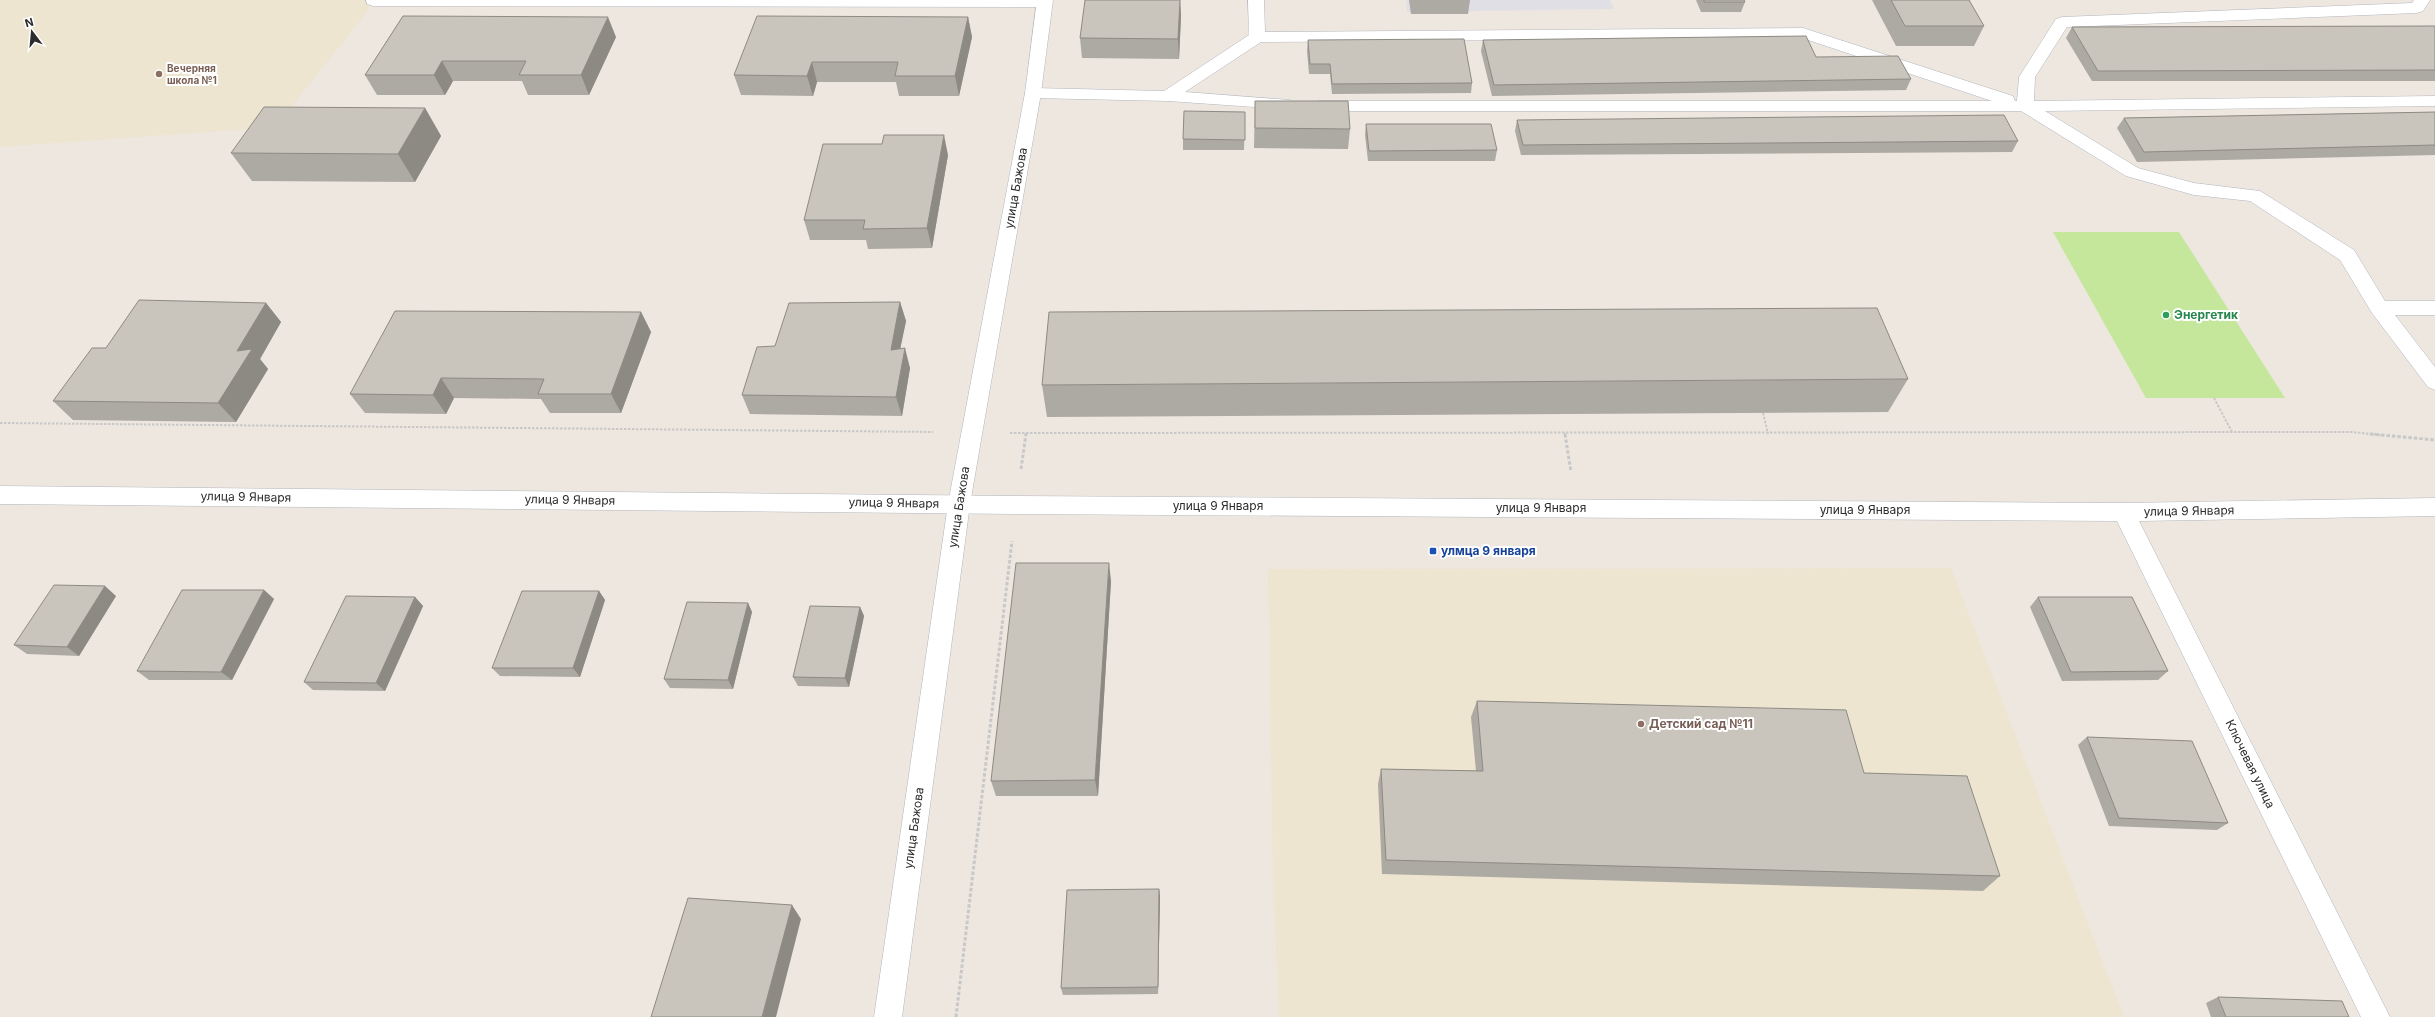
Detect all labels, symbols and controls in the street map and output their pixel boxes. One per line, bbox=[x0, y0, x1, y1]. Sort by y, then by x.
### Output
north arrow bbox=[12, 12, 52, 52]
text: N bbox=[23, 15, 35, 30]
place label: Вечерняя школа №1 bbox=[167, 62, 217, 86]
marker: Вечерняя школа №1 bbox=[154, 69, 164, 79]
street label: улица Бажова bbox=[1001, 146, 1030, 230]
place label: Энергетик bbox=[2174, 307, 2238, 322]
marker: Энергетик bbox=[2161, 310, 2171, 320]
street label: улица Бажова bbox=[945, 465, 972, 549]
street label: улица 9 Января bbox=[201, 488, 291, 505]
street label: улица 9 Января bbox=[525, 491, 615, 508]
street label: улица 9 Января bbox=[849, 494, 939, 511]
street label: улица 9 Января bbox=[1173, 498, 1263, 513]
street label: улица 9 Января bbox=[1496, 500, 1586, 515]
street label: улица 9 Января bbox=[1820, 502, 1910, 517]
street label: улица 9 Января bbox=[2144, 502, 2234, 519]
place label: улмца 9 января bbox=[1441, 543, 1536, 558]
marker: улмца 9 января bbox=[1428, 546, 1438, 556]
place label: Детский сад №11 bbox=[1649, 716, 1753, 731]
street label: Ключевая улица bbox=[2222, 717, 2278, 811]
marker: Детский сад №11 bbox=[1636, 719, 1646, 729]
street label: улица Бажова bbox=[900, 786, 927, 870]

